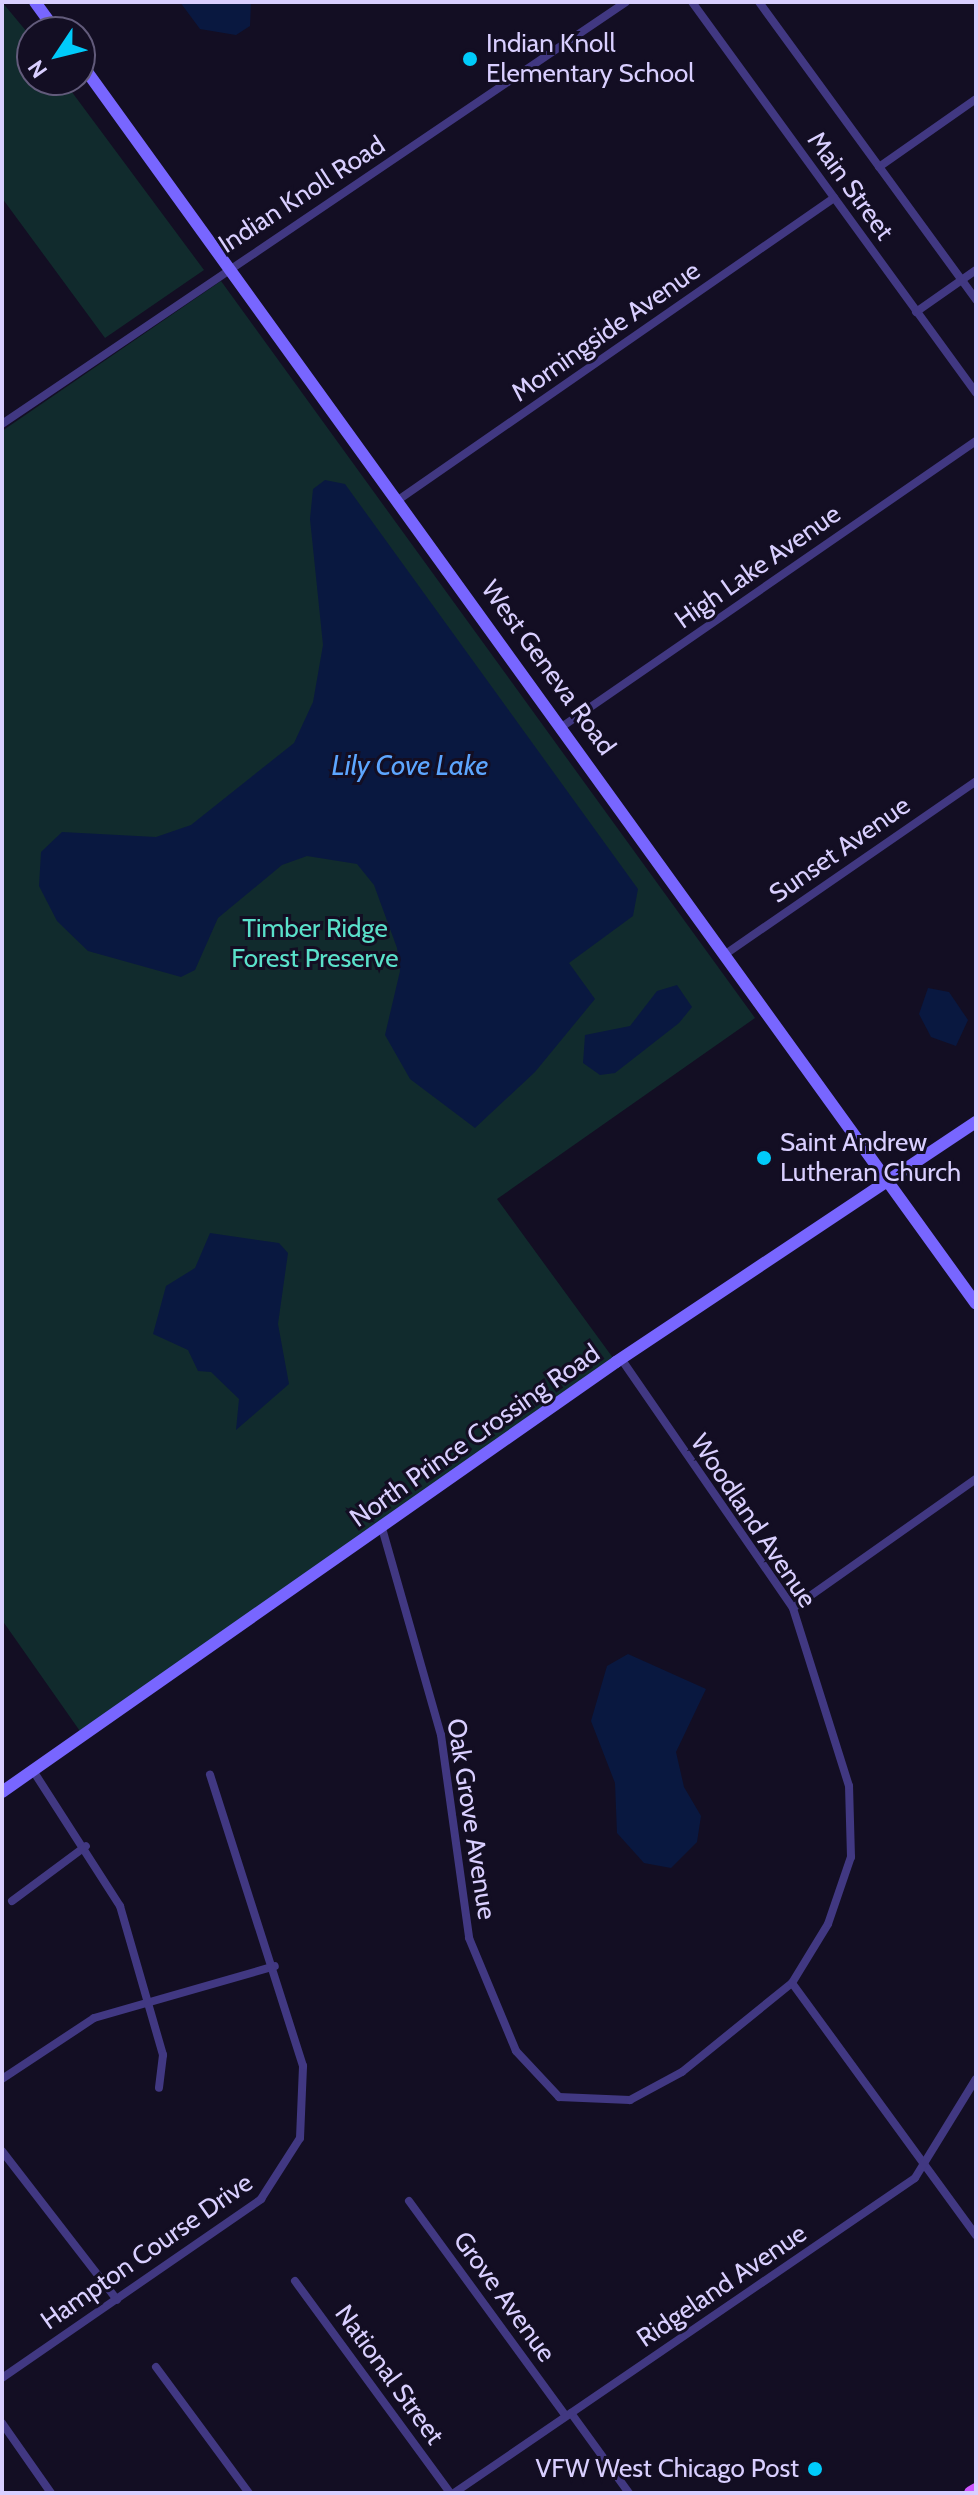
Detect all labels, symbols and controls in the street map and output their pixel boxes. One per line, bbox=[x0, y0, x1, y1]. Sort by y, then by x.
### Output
north arrow bbox=[16, 16, 96, 96]
place label: Indian Knoll Elementary School bbox=[486, 28, 694, 90]
marker: Indian Knoll Elementary School bbox=[461, 50, 479, 68]
text: N bbox=[22, 55, 53, 83]
street label: Main Street bbox=[800, 126, 900, 246]
street label: Indian Knoll Road bbox=[213, 130, 391, 260]
street label: Morningside Avenue bbox=[506, 255, 706, 409]
street label: High Lake Avenue bbox=[669, 498, 847, 636]
street label: West Geneva Road bbox=[474, 575, 622, 761]
water label: Lily Cove Lake bbox=[332, 748, 488, 782]
street label: Sunset Avenue bbox=[764, 790, 916, 910]
park label: Timber Ridge Forest Preserve bbox=[231, 913, 399, 974]
place label: Saint Andrew Lutheran Church bbox=[780, 1127, 961, 1188]
marker: Saint Andrew Lutheran Church bbox=[755, 1149, 773, 1167]
street label: North Prince Crossing Road bbox=[344, 1338, 606, 1534]
street label: Woodland Avenue bbox=[683, 1428, 823, 1614]
street label: Oak Grove Avenue bbox=[440, 1716, 502, 1922]
street label: Hampton Course Drive bbox=[35, 2167, 259, 2337]
street label: Ridgeland Avenue bbox=[631, 2218, 813, 2354]
street label: Grove Avenue bbox=[446, 2226, 562, 2368]
street label: National Street bbox=[328, 2299, 450, 2451]
place label: VFW West Chicago Post bbox=[535, 2453, 799, 2485]
marker: VFW West Chicago Post bbox=[806, 2460, 824, 2478]

